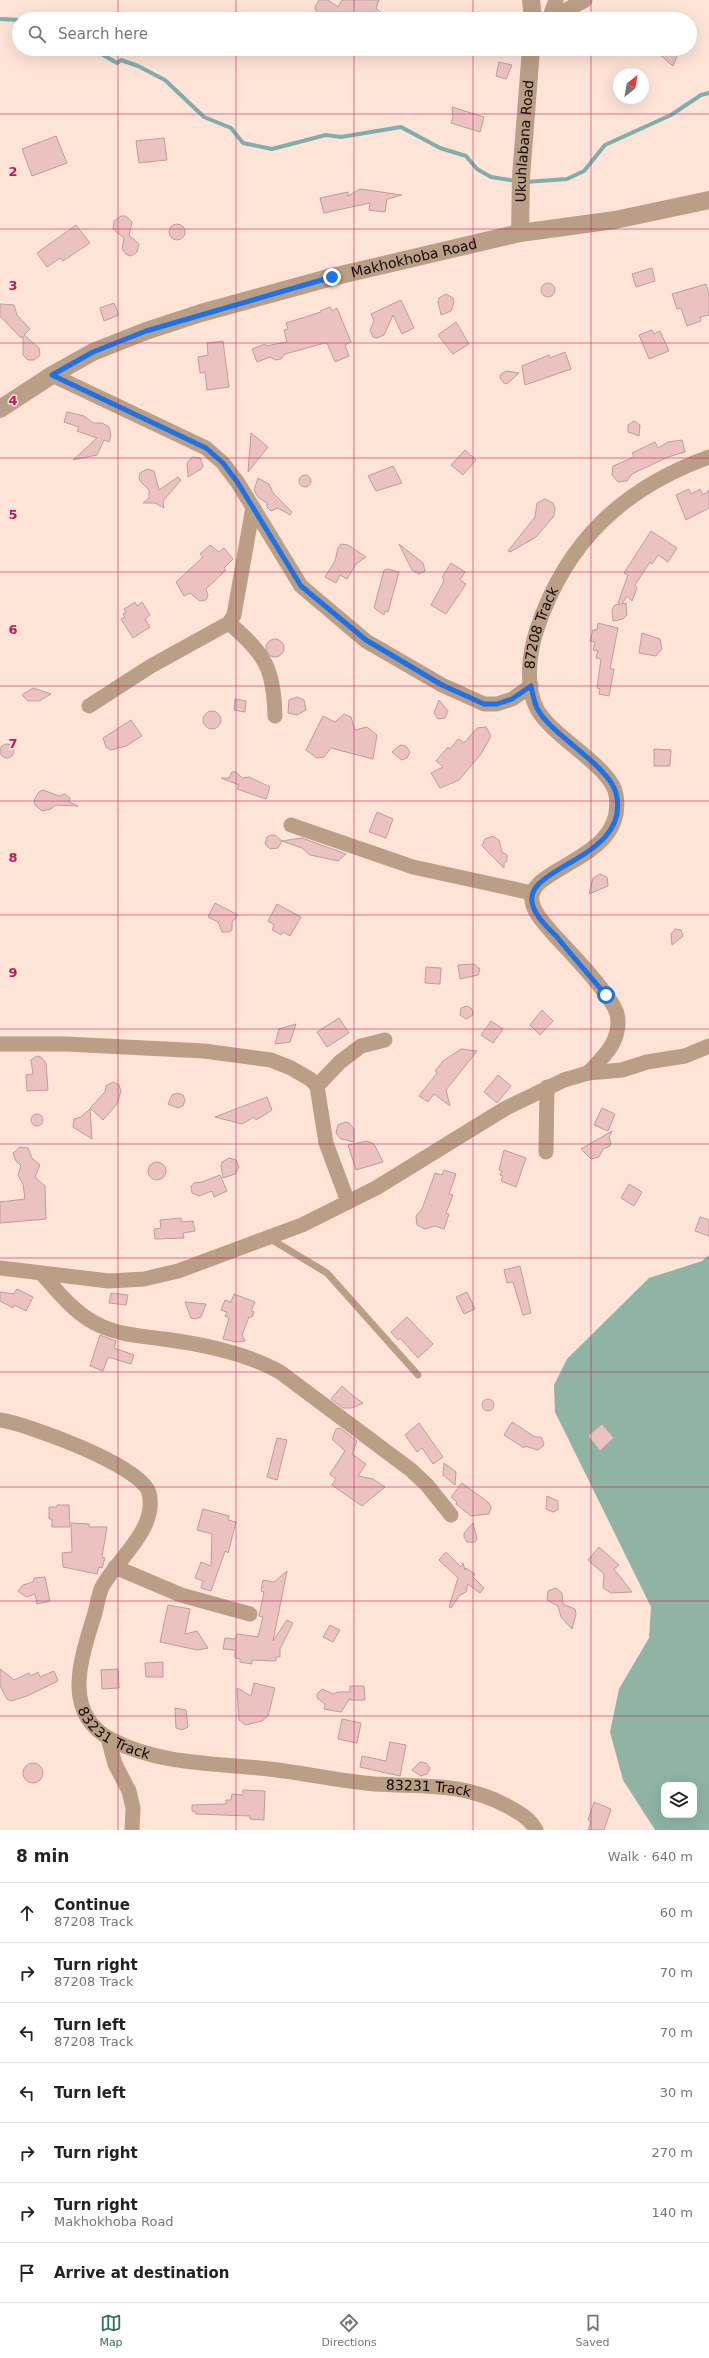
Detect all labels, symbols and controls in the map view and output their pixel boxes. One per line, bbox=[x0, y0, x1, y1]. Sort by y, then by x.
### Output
search box bbox=[12, 12, 697, 56]
icon: search bbox=[26, 23, 48, 45]
text: Search here bbox=[58, 25, 148, 43]
north arrow bbox=[613, 68, 649, 104]
street label: Ukuhlabana Road bbox=[513, 79, 537, 203]
text: 2 bbox=[8, 164, 18, 179]
street label: Makhokhoba Road bbox=[349, 235, 478, 280]
route end bbox=[323, 268, 341, 286]
text: 3 bbox=[8, 278, 18, 293]
text: 4 bbox=[8, 393, 18, 408]
text: 5 bbox=[8, 507, 18, 522]
street label: 87208 Track bbox=[521, 583, 562, 670]
text: 6 bbox=[8, 622, 18, 637]
text: 7 bbox=[8, 736, 18, 751]
text: 8 bbox=[8, 850, 18, 865]
text: 9 bbox=[8, 965, 18, 980]
route start bbox=[597, 986, 615, 1004]
street label: 83231 Track bbox=[75, 1704, 153, 1762]
street label: 83231 Track bbox=[386, 1777, 474, 1800]
map controls bbox=[661, 1782, 697, 1818]
button: layers bbox=[661, 1782, 697, 1818]
text: 8 min bbox=[16, 1846, 69, 1866]
text: Walk · 640 m bbox=[608, 1849, 693, 1864]
text: Continue bbox=[54, 1896, 130, 1914]
icon: ahead bbox=[16, 1902, 38, 1924]
text: 60 m bbox=[660, 1905, 693, 1920]
text: 87208 Track bbox=[54, 1914, 134, 1929]
text: Turn right bbox=[54, 1956, 138, 1974]
icon: right bbox=[16, 1962, 38, 1984]
text: 70 m bbox=[660, 1965, 693, 1980]
text: 87208 Track bbox=[54, 1974, 134, 1989]
text: Turn left bbox=[54, 2016, 126, 2034]
icon: left bbox=[16, 2022, 38, 2044]
text: 70 m bbox=[660, 2025, 693, 2040]
text: 87208 Track bbox=[54, 2034, 134, 2049]
icon: left bbox=[16, 2082, 38, 2104]
text: Turn left bbox=[54, 2084, 126, 2102]
text: 30 m bbox=[660, 2085, 693, 2100]
icon: right bbox=[16, 2142, 38, 2164]
text: Turn right bbox=[54, 2144, 138, 2162]
text: 270 m bbox=[651, 2145, 693, 2160]
text: Turn right bbox=[54, 2196, 138, 2214]
icon: right bbox=[16, 2202, 38, 2224]
text: 140 m bbox=[651, 2205, 693, 2220]
text: Makhokhoba Road bbox=[54, 2214, 174, 2229]
icon: arrive bbox=[16, 2262, 38, 2284]
text: Arrive at destination bbox=[54, 2264, 229, 2282]
tab: Map bbox=[99, 2312, 123, 2349]
tab: Directions bbox=[321, 2312, 377, 2349]
tab: Saved bbox=[576, 2312, 610, 2349]

